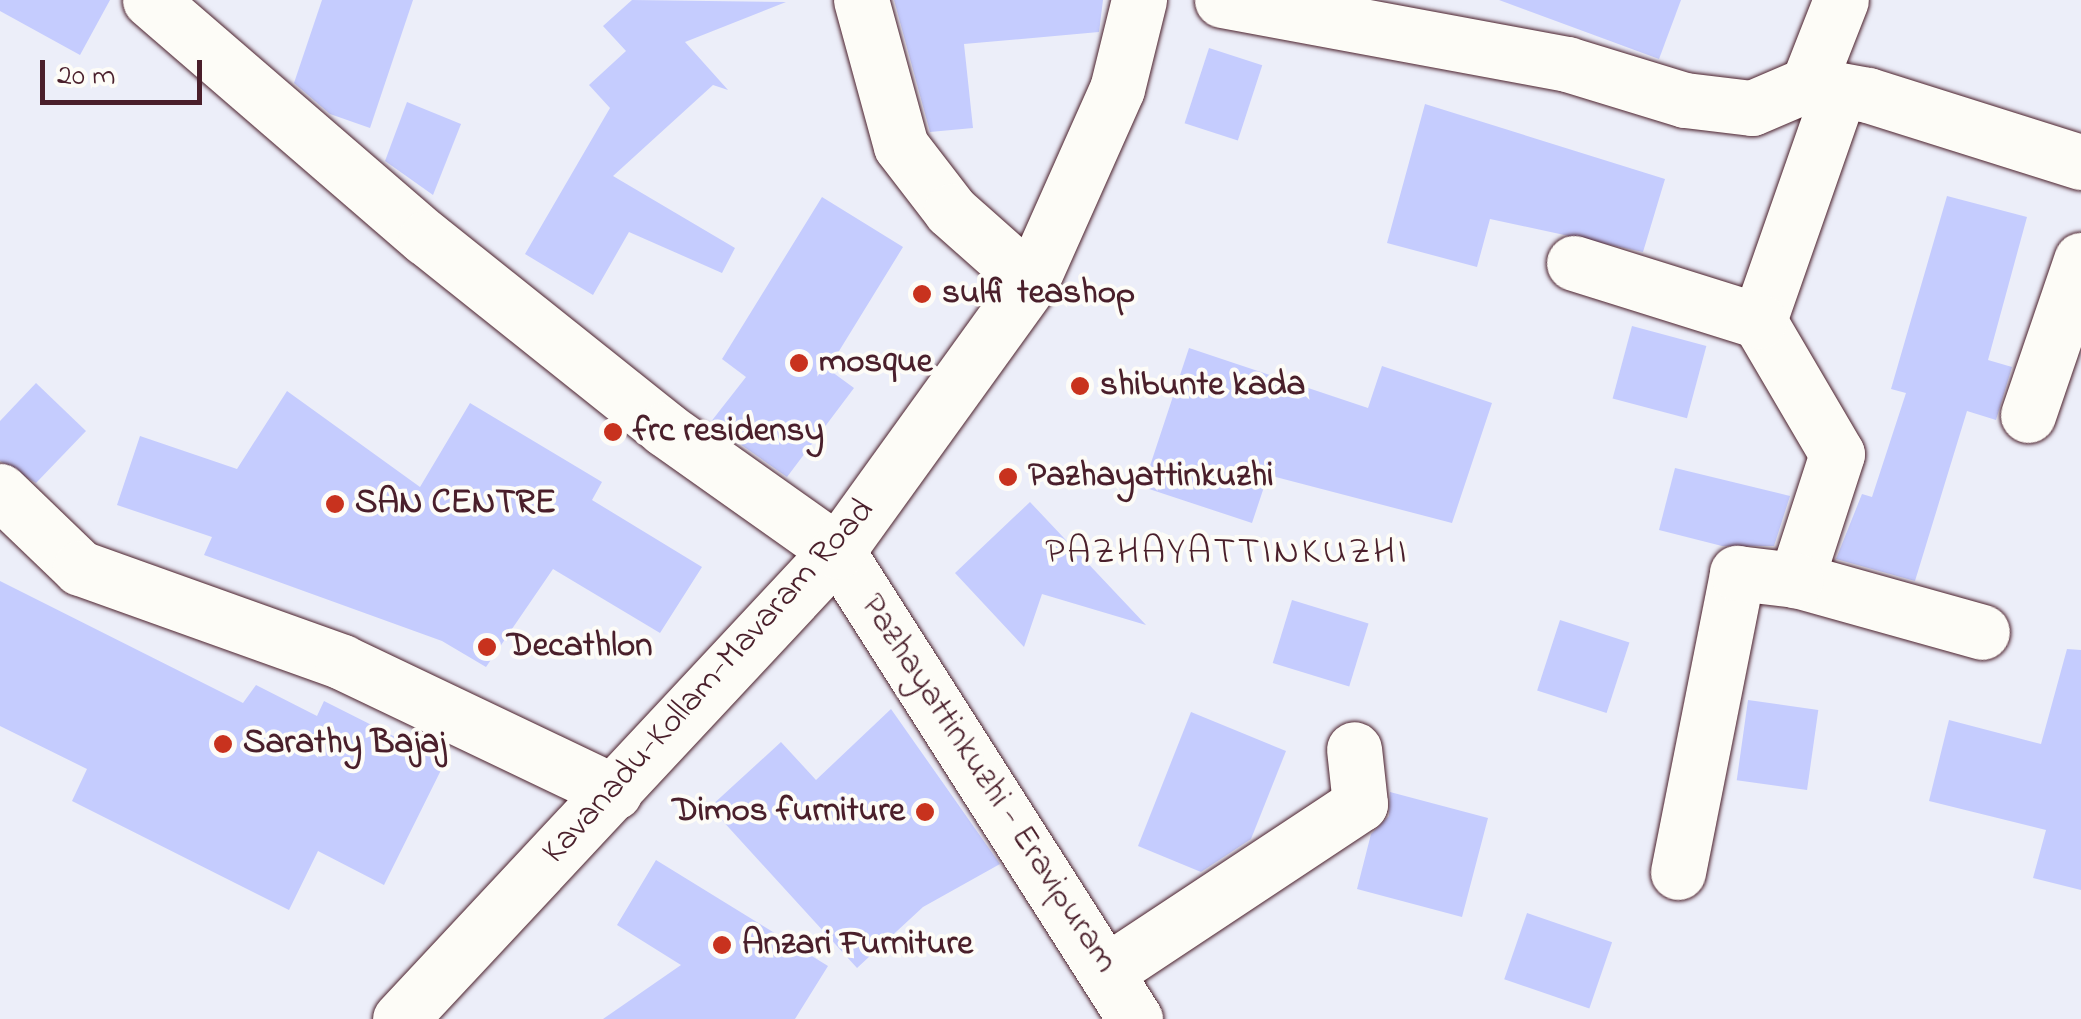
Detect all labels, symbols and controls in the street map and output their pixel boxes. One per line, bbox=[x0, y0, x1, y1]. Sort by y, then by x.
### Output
scale bar bbox=[45, 40, 208, 102]
text: 20 m bbox=[57, 55, 116, 99]
place label: sulfi teashop bbox=[942, 273, 1135, 315]
marker: sulfi teashop bbox=[911, 283, 933, 305]
place label: mosque bbox=[819, 342, 932, 384]
marker: mosque bbox=[788, 352, 810, 374]
place label: shibunte kada bbox=[1100, 365, 1305, 407]
marker: shibunte kada bbox=[1069, 375, 1091, 397]
place label: frc residensy bbox=[633, 411, 824, 453]
marker: frc residensy bbox=[602, 421, 624, 443]
place label: Pazhayattinkuzhi bbox=[1028, 456, 1274, 498]
marker: Pazhayattinkuzhi bbox=[997, 466, 1019, 488]
place label: SAN CENTRE bbox=[355, 483, 556, 525]
street label: Kavanadu-Kollam-Mavaram Road bbox=[534, 491, 884, 873]
marker: SAN CENTRE bbox=[324, 493, 346, 515]
district label: PAZHAYATTINKUZHI bbox=[1045, 531, 1409, 577]
street label: Pazhayattinkuzhi - Eravipuram bbox=[850, 587, 1126, 981]
place label: Decathlon bbox=[507, 626, 653, 668]
marker: Decathlon bbox=[476, 636, 498, 658]
place label: Sarathy Bajaj bbox=[243, 723, 446, 765]
marker: Sarathy Bajaj bbox=[212, 733, 234, 755]
place label: Dimos furniture bbox=[672, 791, 905, 833]
marker: Dimos furniture bbox=[914, 801, 936, 823]
place label: Anzari Furniture bbox=[742, 924, 973, 966]
marker: Anzari Furniture bbox=[711, 934, 733, 956]

